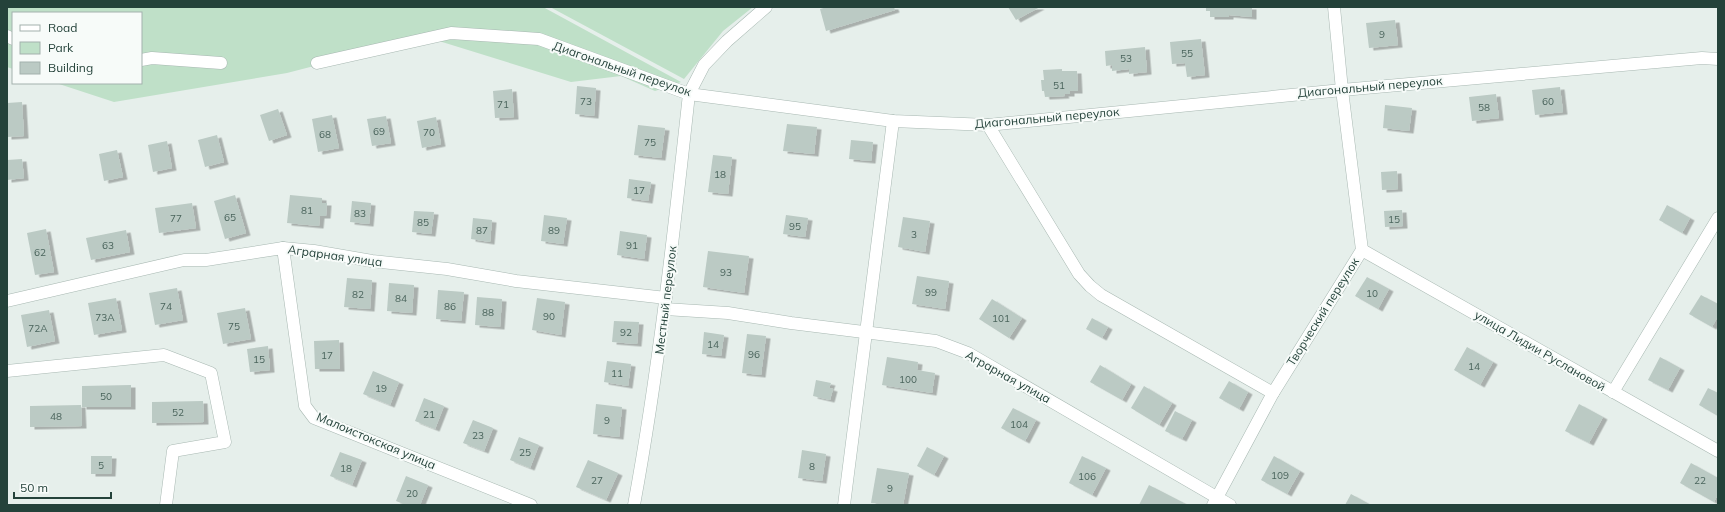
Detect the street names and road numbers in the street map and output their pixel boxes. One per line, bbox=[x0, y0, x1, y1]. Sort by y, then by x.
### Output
street label: Диагональный переулок bbox=[551, 38, 694, 99]
street label: Диагональный переулок bbox=[1297, 73, 1443, 100]
street label: Диагональный переулок bbox=[974, 104, 1120, 131]
street label: Аграрная улица bbox=[287, 241, 383, 270]
street label: Местный переулок bbox=[651, 244, 680, 355]
street label: Творческий переулок bbox=[1283, 254, 1362, 369]
street label: улица Лидии Руслановой bbox=[1472, 307, 1608, 394]
street label: Аграрная улица bbox=[963, 347, 1054, 406]
street label: Малоистокская улица bbox=[314, 409, 438, 472]

